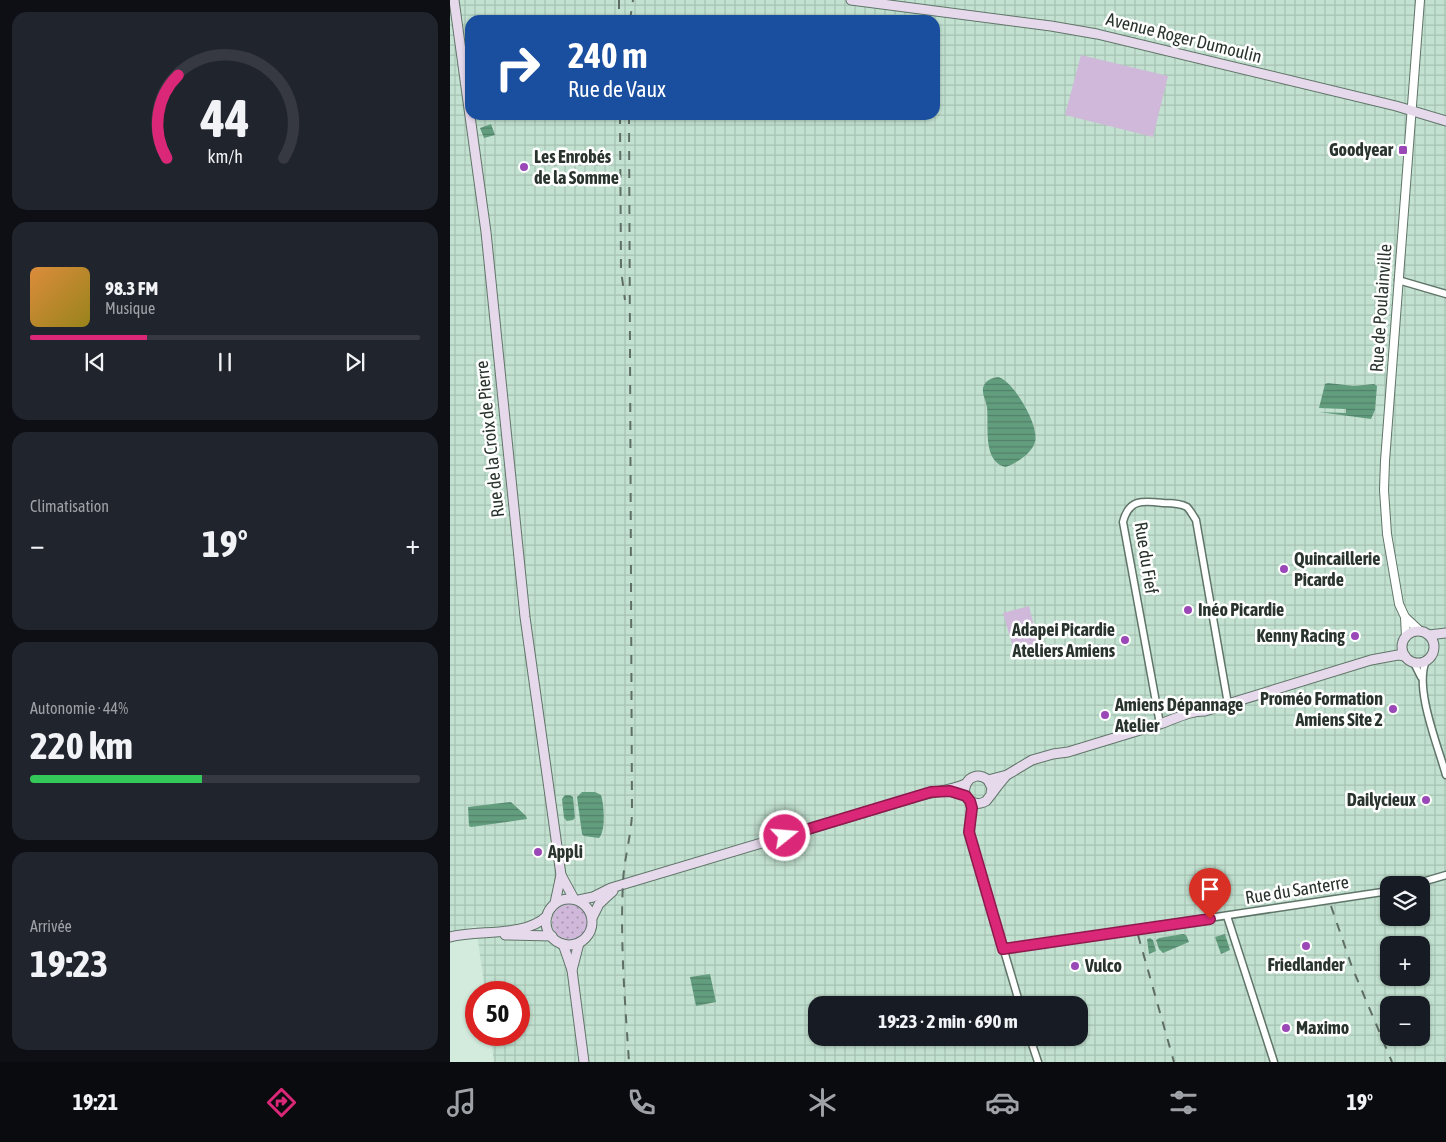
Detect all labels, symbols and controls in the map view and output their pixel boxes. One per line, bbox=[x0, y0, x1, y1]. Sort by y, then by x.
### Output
street label: Avenue Roger Dumoulin bbox=[1104, 8, 1264, 67]
icon: right bbox=[485, 35, 550, 100]
text: 240 m bbox=[568, 35, 647, 75]
text: Rue de Vaux bbox=[568, 76, 666, 102]
text: 44 bbox=[200, 88, 249, 148]
place label: Goodyear bbox=[1329, 139, 1394, 160]
marker: Goodyear bbox=[1397, 144, 1409, 156]
text: km/h bbox=[207, 146, 243, 167]
place label: Les Enrobés de la Somme bbox=[534, 146, 619, 188]
marker: Les Enrobés de la Somme bbox=[518, 161, 530, 173]
street label: Rue de Poulainville bbox=[1366, 243, 1395, 373]
text: 98.3 FM bbox=[105, 277, 158, 299]
text: Musique bbox=[105, 299, 155, 317]
icon: previous bbox=[81, 348, 109, 376]
icon: pause bbox=[211, 348, 239, 376]
icon: next bbox=[341, 348, 369, 376]
street label: Rue de la Croix de Pierre bbox=[471, 360, 508, 519]
text: Climatisation bbox=[30, 497, 109, 515]
street label: Rue du Fief bbox=[1130, 520, 1163, 595]
text: 19° bbox=[202, 522, 248, 565]
text: − bbox=[30, 528, 45, 560]
text: + bbox=[405, 528, 420, 560]
place label: Quincaillerie Picarde bbox=[1294, 548, 1380, 590]
marker: Quincaillerie Picarde bbox=[1278, 563, 1290, 575]
place label: Inéo Picardie bbox=[1198, 599, 1284, 620]
marker: Inéo Picardie bbox=[1182, 604, 1194, 616]
place label: Adapei Picardie Ateliers Amiens bbox=[1011, 619, 1116, 661]
place label: Kenny Racing bbox=[1256, 625, 1345, 646]
marker: Kenny Racing bbox=[1349, 630, 1361, 642]
marker: Adapei Picardie Ateliers Amiens bbox=[1119, 634, 1131, 646]
place label: Proméo Formation Amiens Site 2 bbox=[1260, 688, 1383, 730]
place label: Amiens Dépannage Atelier bbox=[1114, 694, 1243, 736]
text: Autonomie · 44% bbox=[30, 699, 128, 717]
marker: Proméo Formation Amiens Site 2 bbox=[1387, 703, 1399, 715]
marker: Amiens Dépannage Atelier bbox=[1099, 709, 1111, 721]
text: 220 km bbox=[30, 724, 133, 767]
place label: Dailycieux bbox=[1347, 789, 1417, 810]
marker: Dailycieux bbox=[1420, 794, 1432, 806]
position arrow bbox=[758, 809, 810, 861]
place label: Appli bbox=[547, 841, 583, 862]
marker: Appli bbox=[532, 846, 544, 858]
pin bbox=[1189, 868, 1231, 919]
street label: Rue du Santerre bbox=[1244, 871, 1350, 908]
icon: arrive bbox=[1196, 875, 1224, 903]
map controls bbox=[1380, 876, 1430, 1046]
button: layers bbox=[1380, 876, 1430, 926]
text: Arrivée bbox=[30, 917, 72, 935]
button: + bbox=[1380, 936, 1430, 986]
marker: Friedlander bbox=[1300, 940, 1312, 952]
text: 19:23 bbox=[30, 942, 108, 985]
place label: Friedlander bbox=[1268, 954, 1345, 975]
place label: Vulco bbox=[1084, 955, 1122, 976]
marker: Vulco bbox=[1069, 960, 1081, 972]
speed limit sign: 50 bbox=[465, 981, 530, 1046]
button: − bbox=[1380, 996, 1430, 1046]
text: 19:23 · 2 min · 690 m bbox=[878, 1010, 1018, 1032]
place label: Maximo bbox=[1296, 1017, 1349, 1038]
marker: Maximo bbox=[1280, 1022, 1292, 1034]
icon: directions bbox=[264, 1085, 299, 1120]
icon: music bbox=[444, 1085, 479, 1120]
icon: phone bbox=[624, 1085, 659, 1120]
icon: climate bbox=[805, 1085, 840, 1120]
icon: car bbox=[985, 1085, 1020, 1120]
icon: filters bbox=[1166, 1085, 1201, 1120]
text: 19:21 bbox=[73, 1089, 118, 1115]
text: 19° bbox=[1346, 1089, 1373, 1115]

